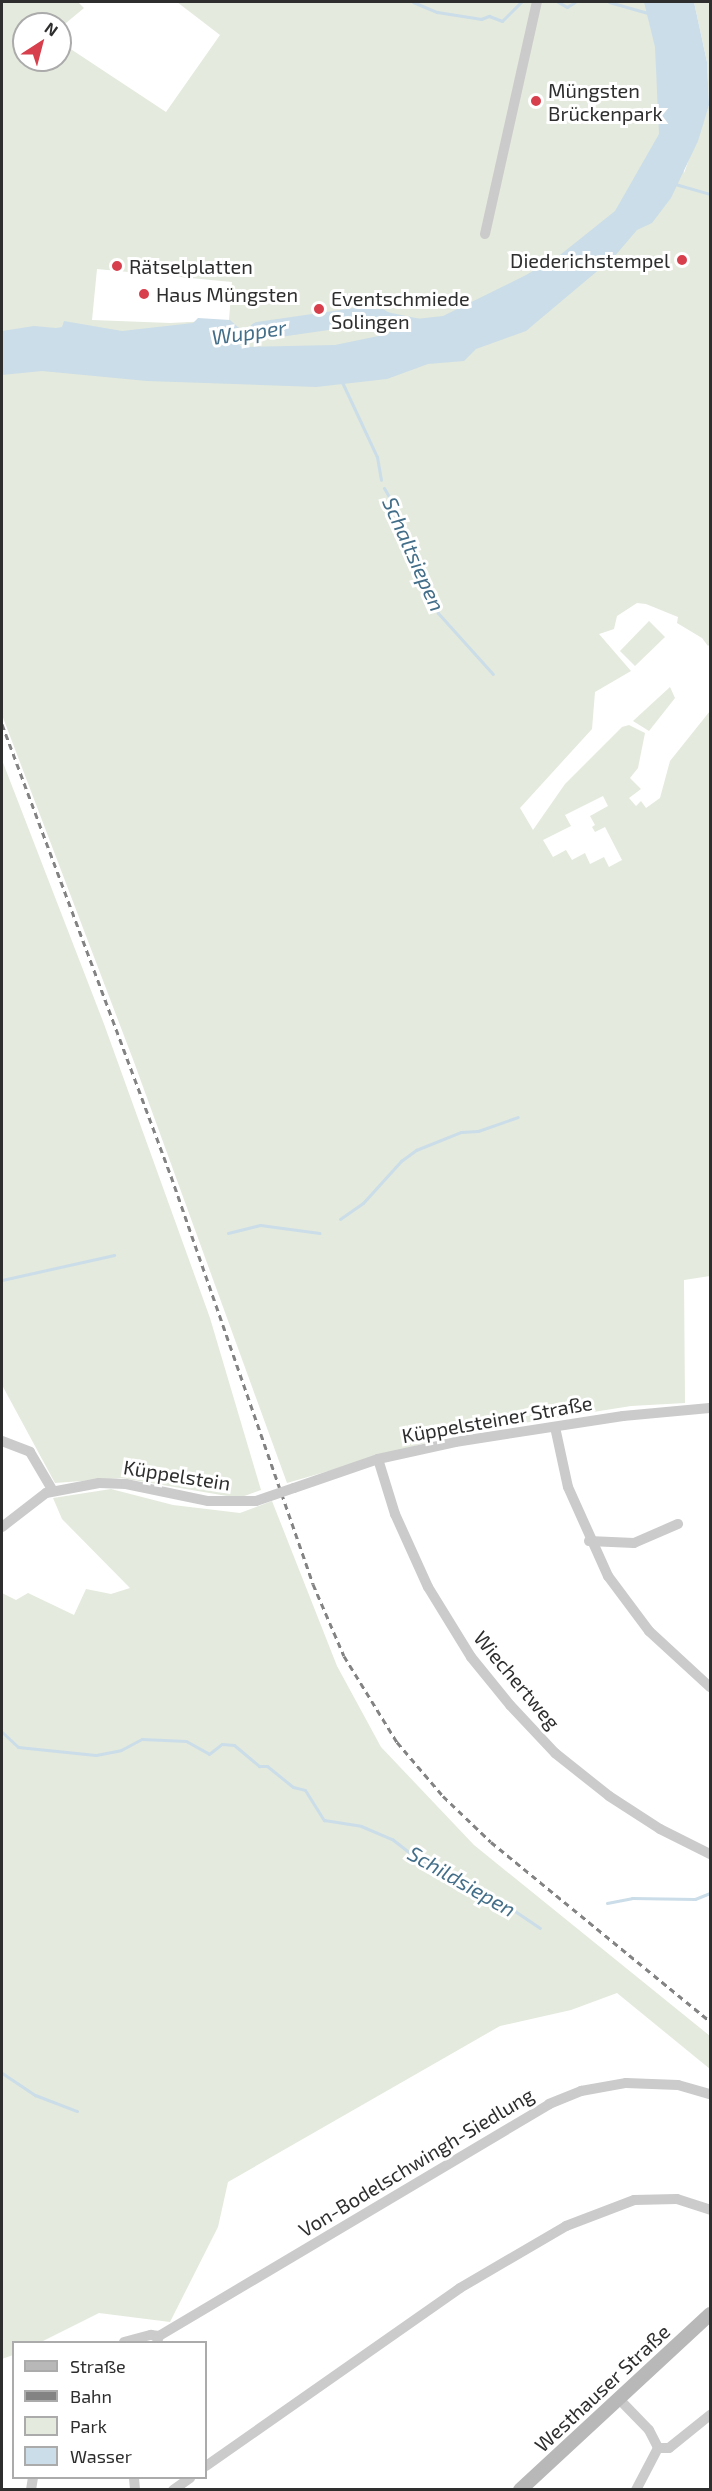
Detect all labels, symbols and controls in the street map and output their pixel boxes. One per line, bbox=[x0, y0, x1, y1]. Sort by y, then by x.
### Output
north arrow bbox=[12, 12, 72, 72]
text: N bbox=[41, 18, 62, 40]
place label: Müngsten Brückenpark bbox=[548, 78, 663, 125]
marker: Müngsten Brückenpark bbox=[529, 94, 543, 108]
place label: Diederichstempel bbox=[510, 248, 670, 272]
marker: Diederichstempel bbox=[675, 253, 689, 267]
place label: Rätselplatten bbox=[129, 254, 253, 278]
marker: Rätselplatten bbox=[110, 259, 124, 273]
place label: Haus Müngsten bbox=[156, 282, 298, 306]
place label: Eventschmiede Solingen bbox=[331, 286, 470, 333]
marker: Haus Müngsten bbox=[137, 287, 151, 301]
marker: Eventschmiede Solingen bbox=[312, 302, 326, 316]
water label: Wupper bbox=[210, 314, 288, 350]
water label: Schaltsiepen bbox=[378, 493, 450, 615]
street label: Küppelsteiner Straße bbox=[400, 1390, 594, 1448]
street label: Küppelstein bbox=[122, 1455, 232, 1495]
street label: Wiechertweg bbox=[469, 1626, 565, 1734]
water label: Schildsiepen bbox=[404, 1840, 520, 1922]
street label: Von-Bodelschwingh-Siedlung bbox=[294, 2082, 538, 2242]
street label: Westhauser Straße bbox=[529, 2319, 675, 2457]
legend bbox=[12, 2341, 207, 2479]
text: Straße bbox=[70, 2355, 126, 2377]
text: Bahn bbox=[70, 2385, 112, 2407]
text: Park bbox=[70, 2415, 107, 2437]
text: Wasser bbox=[70, 2445, 132, 2467]

